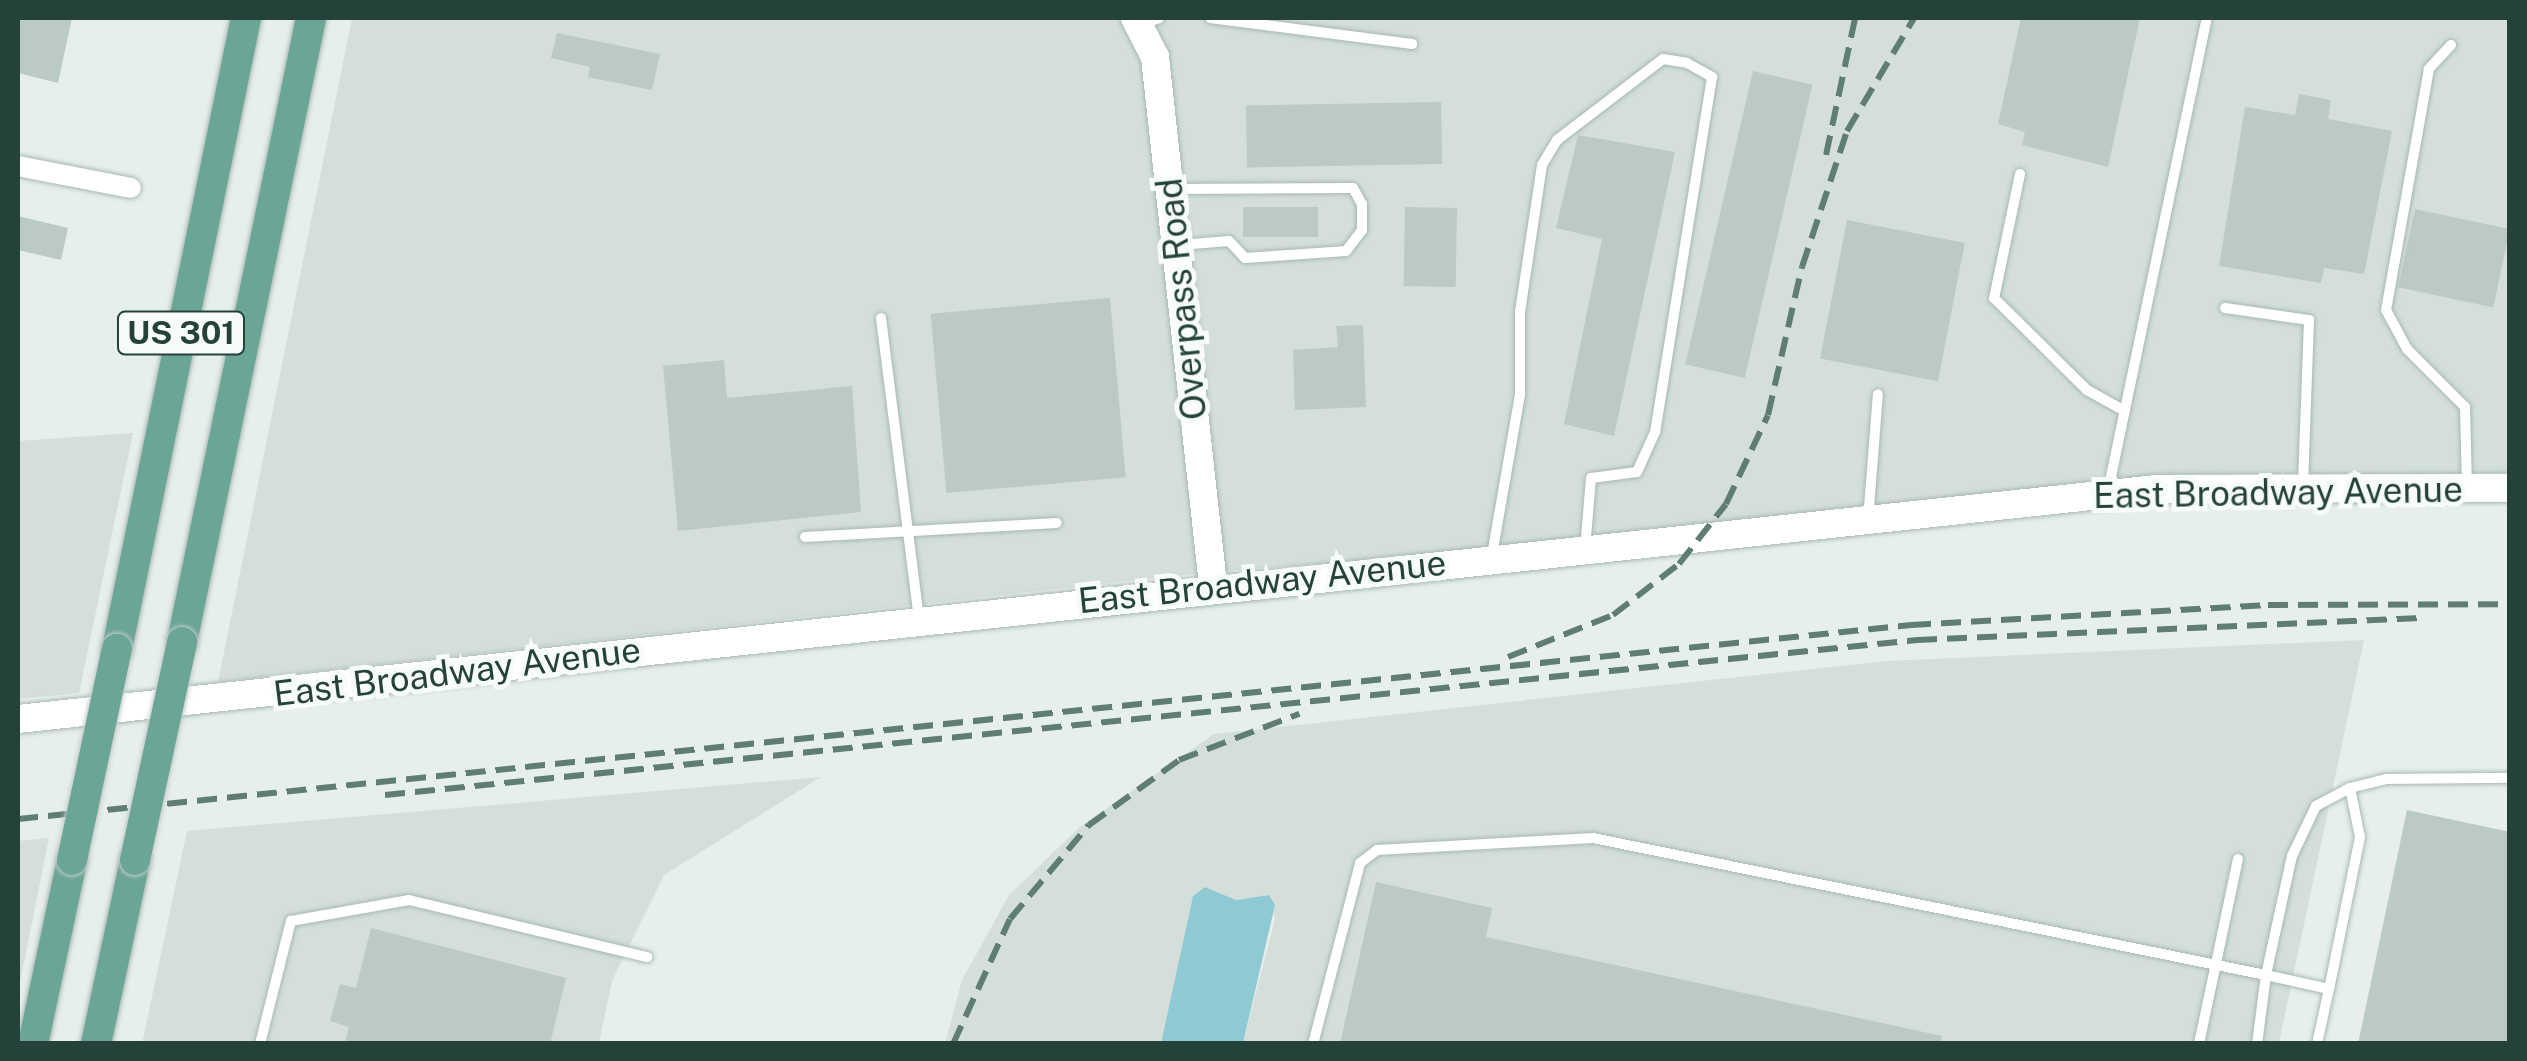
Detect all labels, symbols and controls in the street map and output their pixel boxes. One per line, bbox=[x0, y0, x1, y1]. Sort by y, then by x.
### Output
street label: Overpass Road bbox=[1148, 176, 1216, 422]
road number: US 301 bbox=[116, 306, 246, 360]
street label: East Broadway Avenue bbox=[2093, 469, 2463, 517]
street label: East Broadway Avenue bbox=[1076, 542, 1448, 622]
street label: East Broadway Avenue bbox=[271, 629, 643, 715]

